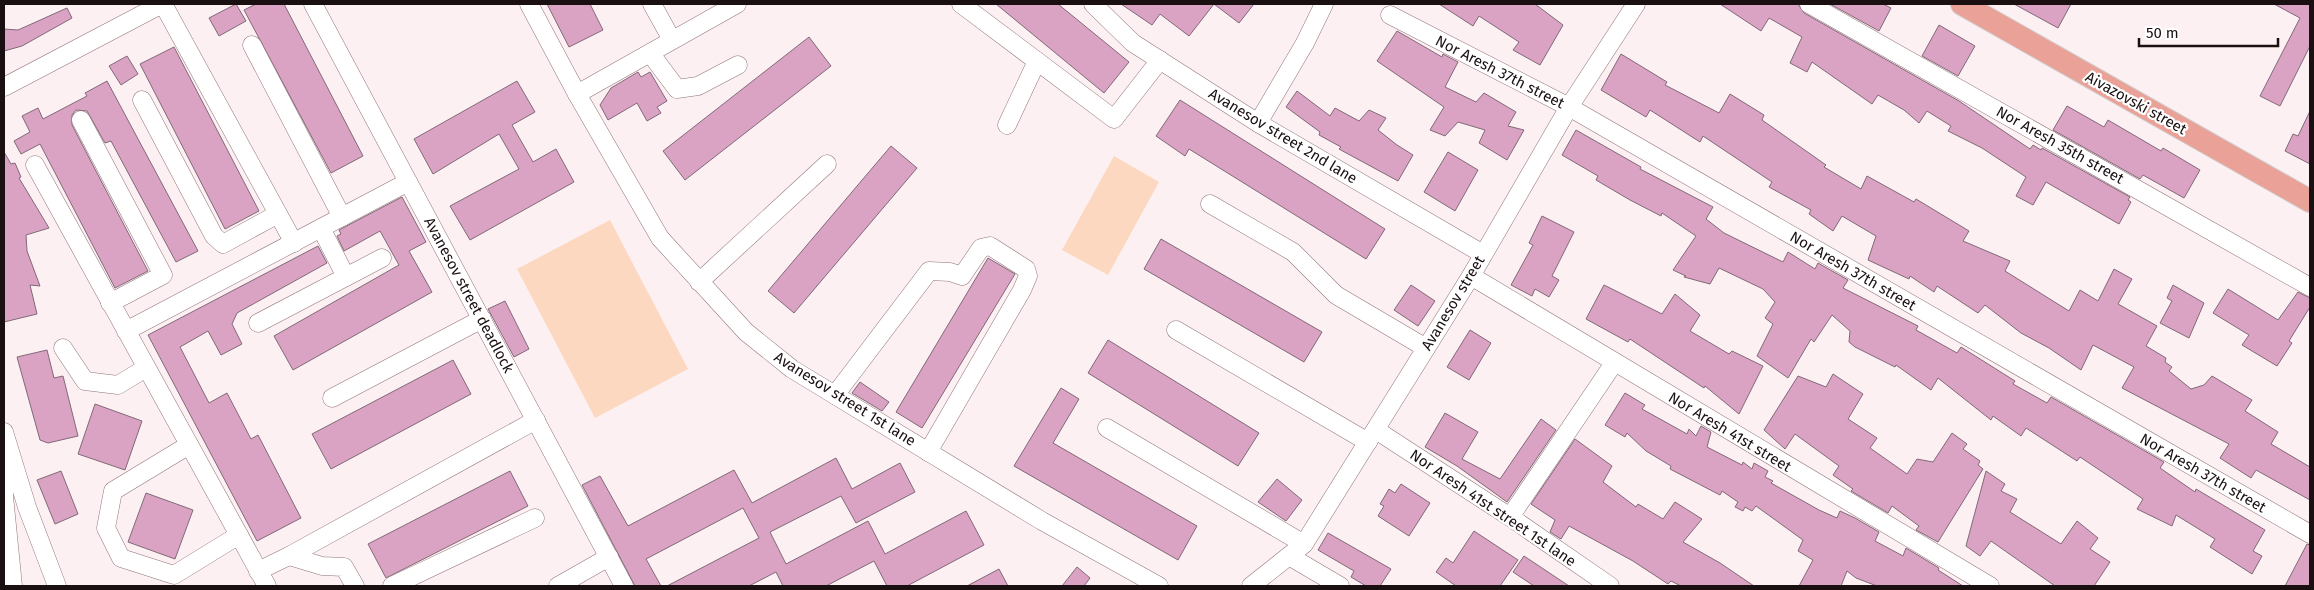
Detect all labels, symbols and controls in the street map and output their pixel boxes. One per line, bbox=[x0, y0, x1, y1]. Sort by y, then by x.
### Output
scale bar bbox=[2139, 15, 2278, 47]
text: 50 m bbox=[2146, 24, 2179, 42]
street label: Nor Aresh 37th street bbox=[1432, 32, 1568, 113]
street label: Aivazovski street bbox=[2082, 68, 2190, 139]
street label: Avanesov street 2nd lane bbox=[1205, 84, 1361, 188]
street label: Nor Aresh 35th street bbox=[1993, 102, 2128, 188]
street label: Avanesov street deadlock bbox=[420, 214, 518, 376]
street label: Nor Aresh 37th street bbox=[1787, 228, 1920, 315]
street label: Avanesov street bbox=[1418, 252, 1489, 354]
street label: Avanesov street 1st lane bbox=[771, 348, 919, 450]
street label: Nor Aresh 41st street bbox=[1665, 388, 1795, 476]
street label: Nor Aresh 37th street bbox=[2137, 430, 2270, 517]
street label: Nor Aresh 41st street 1st lane bbox=[1407, 446, 1579, 570]

